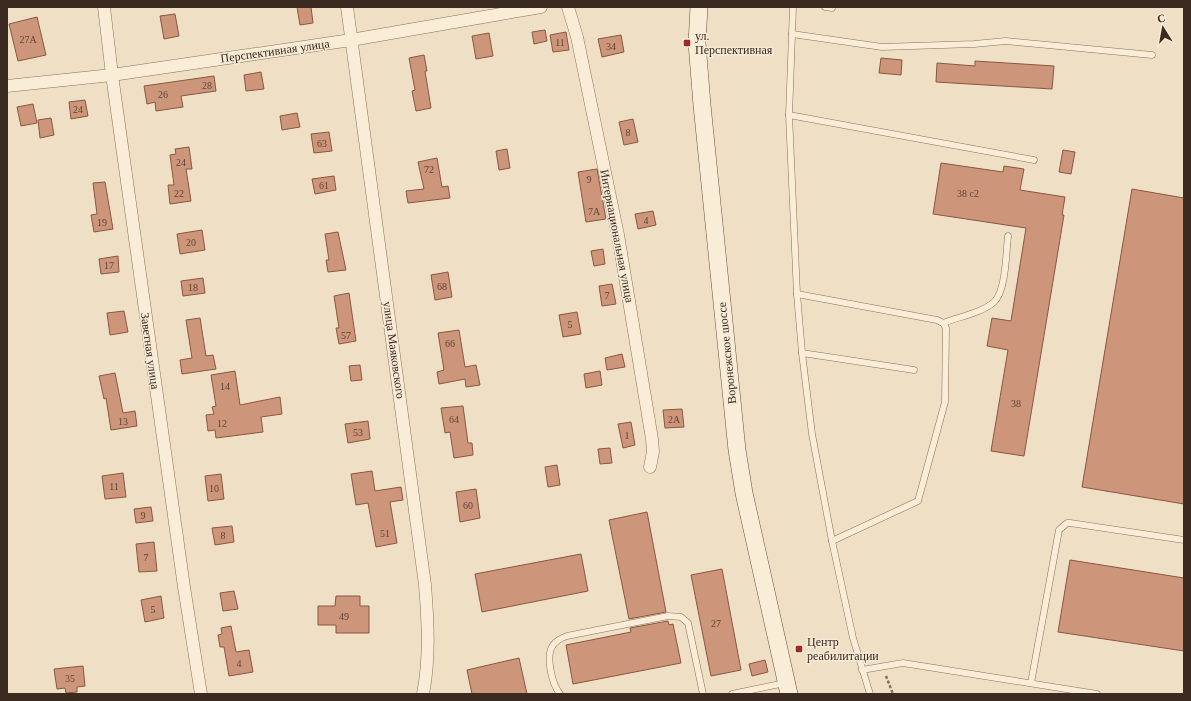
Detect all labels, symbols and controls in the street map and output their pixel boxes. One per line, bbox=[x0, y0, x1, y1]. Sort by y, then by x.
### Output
north arrow bbox=[1143, 8, 1183, 48]
text: С bbox=[1156, 12, 1166, 25]
place label: ул. Перспективная bbox=[695, 29, 773, 57]
house number: 27А bbox=[19, 34, 37, 45]
street label: Перспективная улица bbox=[220, 36, 331, 66]
house number: 11 bbox=[555, 37, 565, 48]
marker: ул. Перспективная bbox=[682, 38, 692, 48]
house number: 34 bbox=[606, 41, 616, 52]
house number: 28 bbox=[202, 80, 212, 91]
house number: 26 bbox=[158, 89, 168, 100]
house number: 24 bbox=[73, 104, 83, 115]
house number: 8 bbox=[626, 127, 631, 138]
house number: 63 bbox=[317, 138, 327, 149]
house number: 24 bbox=[176, 157, 186, 168]
house number: 72 bbox=[424, 164, 434, 175]
street label: Интернациональная улица bbox=[597, 168, 637, 304]
house number: 9 bbox=[587, 174, 592, 185]
house number: 61 bbox=[319, 180, 329, 191]
house number: 22 bbox=[174, 188, 184, 199]
house number: 38 с2 bbox=[957, 188, 979, 199]
house number: 7А bbox=[588, 206, 601, 217]
house number: 4 bbox=[644, 215, 649, 226]
house number: 19 bbox=[97, 217, 107, 228]
house number: 20 bbox=[186, 237, 196, 248]
house number: 17 bbox=[104, 260, 114, 271]
house number: 68 bbox=[437, 281, 447, 292]
house number: 18 bbox=[188, 282, 198, 293]
house number: 7 bbox=[605, 290, 610, 301]
street label: улица Маяковского bbox=[380, 300, 408, 400]
street label: Воронежское шоссе bbox=[715, 301, 739, 405]
street label: Заветная улица bbox=[138, 312, 162, 391]
house number: 5 bbox=[568, 319, 573, 330]
house number: 57 bbox=[341, 330, 351, 341]
house number: 66 bbox=[445, 338, 455, 349]
house number: 14 bbox=[220, 381, 230, 392]
house number: 38 bbox=[1011, 398, 1021, 409]
house number: 64 bbox=[449, 414, 459, 425]
house number: 2А bbox=[668, 414, 681, 425]
house number: 13 bbox=[118, 416, 128, 427]
house number: 12 bbox=[217, 418, 227, 429]
house number: 53 bbox=[353, 427, 363, 438]
house number: 1 bbox=[625, 430, 630, 441]
house number: 11 bbox=[109, 481, 119, 492]
house number: 10 bbox=[209, 483, 219, 494]
house number: 60 bbox=[463, 500, 473, 511]
house number: 9 bbox=[141, 510, 146, 521]
house number: 51 bbox=[380, 528, 390, 539]
house number: 8 bbox=[221, 530, 226, 541]
house number: 7 bbox=[144, 552, 149, 563]
house number: 5 bbox=[151, 604, 156, 615]
house number: 49 bbox=[339, 611, 349, 622]
house number: 27 bbox=[711, 618, 721, 629]
place label: Центр реабилитации bbox=[807, 635, 879, 663]
marker: Центр реабилитации bbox=[794, 644, 804, 654]
house number: 4 bbox=[237, 658, 242, 669]
house number: 35 bbox=[65, 673, 75, 684]

